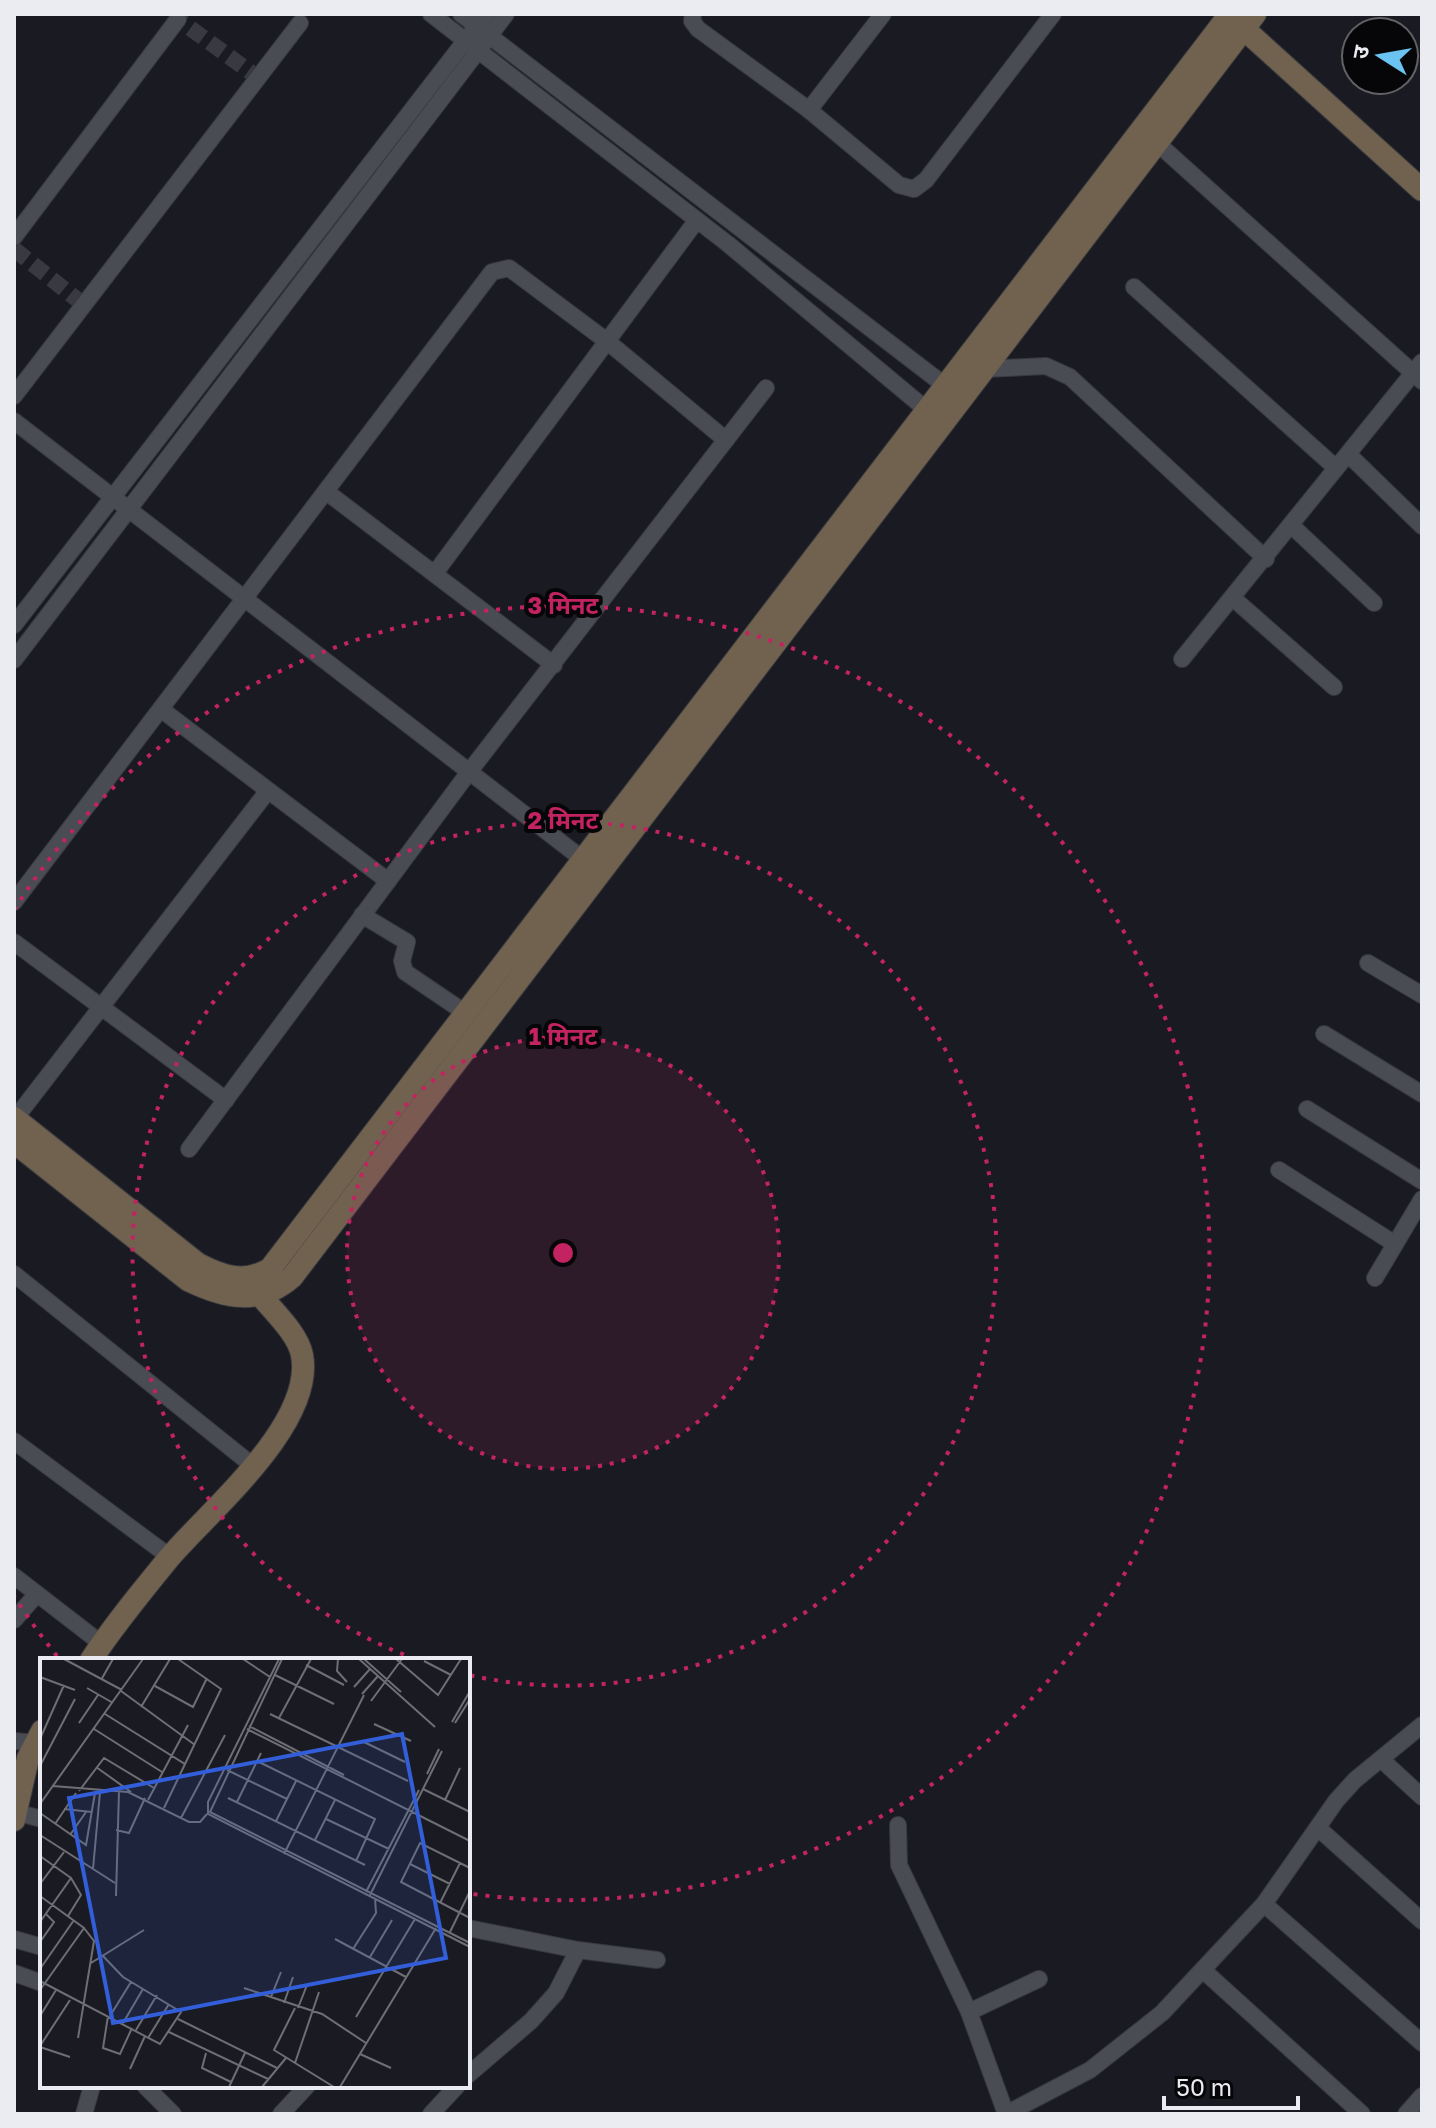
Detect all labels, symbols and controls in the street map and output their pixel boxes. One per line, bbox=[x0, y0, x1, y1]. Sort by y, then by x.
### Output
north arrow bbox=[1340, 16, 1420, 96]
text: उ bbox=[1345, 42, 1375, 61]
text: 3 मिनट bbox=[527, 590, 600, 619]
text: 2 मिनट bbox=[527, 805, 600, 834]
text: 1 मिनट bbox=[529, 1021, 598, 1050]
centre of rings bbox=[549, 1239, 577, 1267]
inset map bbox=[40, 1658, 470, 2088]
scale bar bbox=[1164, 2060, 1298, 2110]
text: 50 m bbox=[1176, 2072, 1232, 2101]

